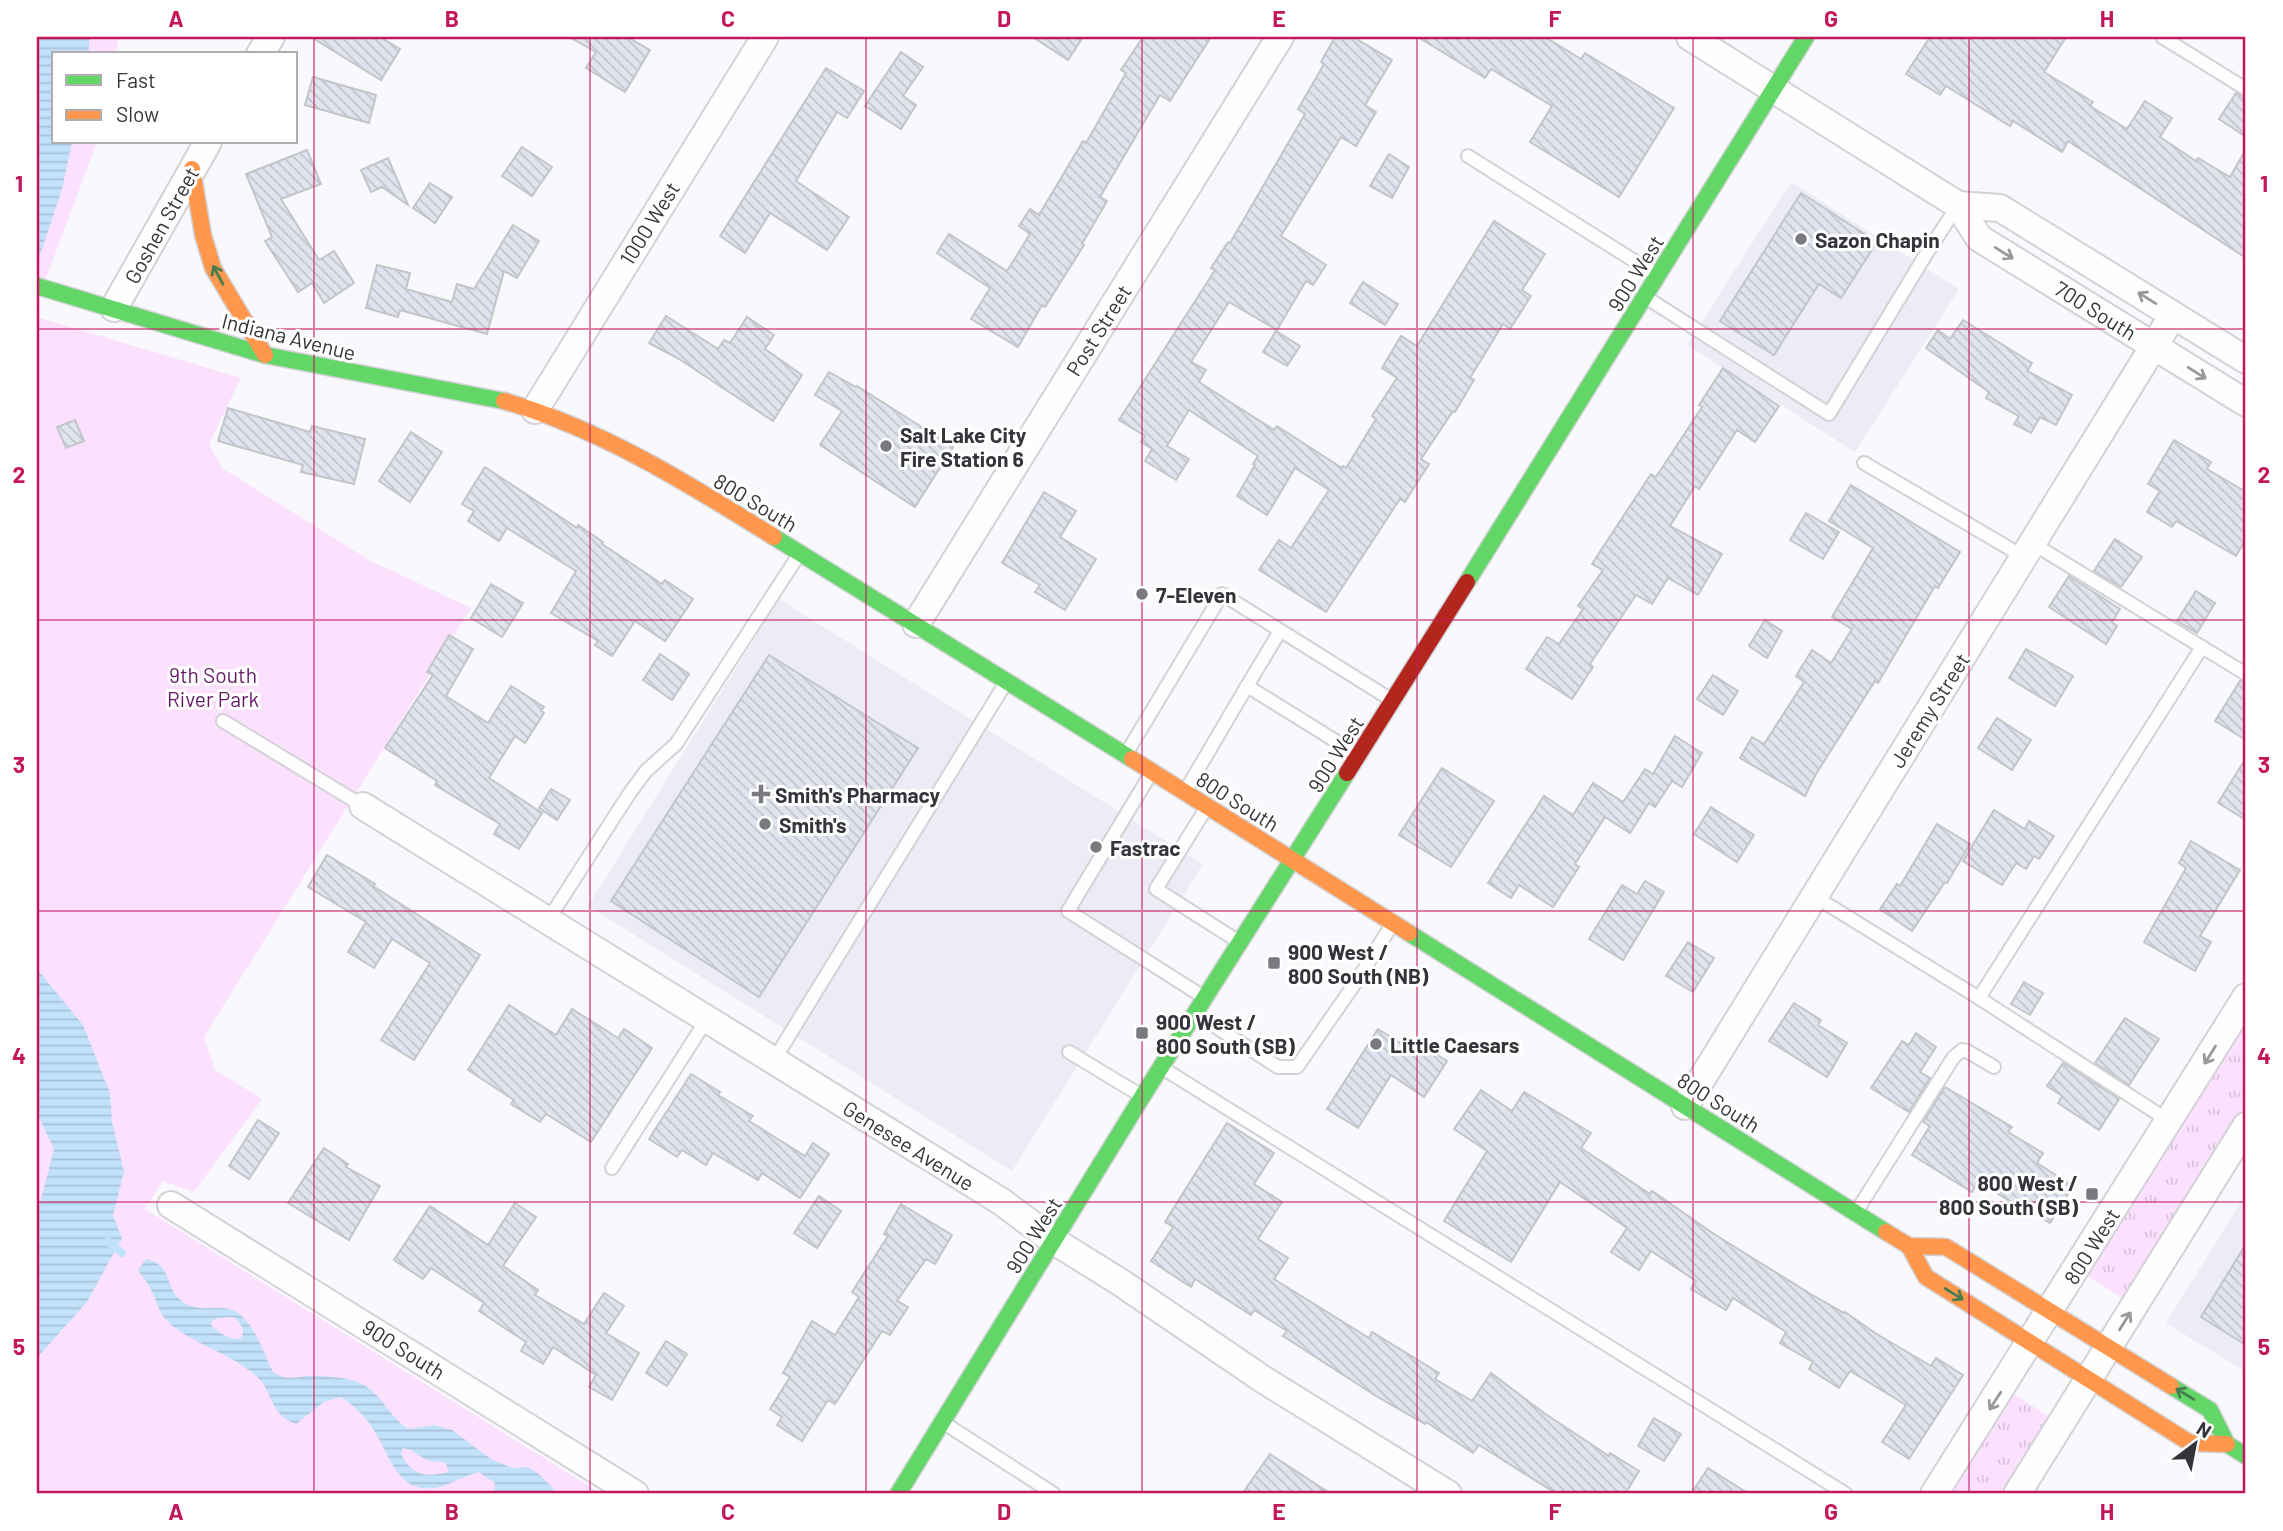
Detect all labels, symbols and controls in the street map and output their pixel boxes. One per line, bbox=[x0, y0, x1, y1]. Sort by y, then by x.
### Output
text: A bbox=[168, 4, 184, 32]
text: B bbox=[445, 4, 459, 32]
text: C bbox=[721, 4, 735, 32]
text: D bbox=[997, 4, 1011, 32]
text: E bbox=[1272, 4, 1286, 32]
text: F bbox=[1549, 4, 1562, 32]
text: G bbox=[1824, 4, 1838, 32]
text: H bbox=[2100, 4, 2114, 32]
legend bbox=[52, 52, 298, 144]
text: Fast bbox=[116, 67, 156, 92]
text: Slow bbox=[116, 101, 159, 126]
street label: Goshen Street bbox=[119, 162, 203, 288]
text: 1 bbox=[15, 169, 23, 197]
text: 1 bbox=[2260, 169, 2268, 197]
street label: 1000 West bbox=[614, 177, 684, 269]
place label: Sazon Chapin bbox=[1815, 227, 1940, 252]
street label: 900 West bbox=[1602, 230, 1668, 316]
marker: Sazon Chapin bbox=[1793, 231, 1809, 247]
one-way arrow bbox=[1993, 247, 2013, 261]
one-way arrow bbox=[211, 265, 224, 286]
street label: 700 South bbox=[2050, 275, 2142, 345]
street label: Post Street bbox=[1060, 280, 1136, 380]
one-way arrow bbox=[2137, 291, 2157, 305]
street label: Indiana Avenue bbox=[219, 307, 359, 365]
one-way arrow bbox=[2187, 366, 2207, 380]
place label: Salt Lake City Fire Station 6 bbox=[900, 422, 1027, 471]
marker: Salt Lake City Fire Station 6 bbox=[878, 438, 894, 454]
text: 2 bbox=[13, 460, 25, 488]
text: 2 bbox=[2258, 460, 2270, 488]
street label: 800 South bbox=[710, 467, 802, 537]
place label: 7-Eleven bbox=[1156, 582, 1236, 607]
marker: 7-Eleven bbox=[1134, 586, 1150, 602]
street label: Jeremy Street bbox=[1884, 648, 1974, 772]
park label: 9th South River Park bbox=[167, 662, 259, 711]
street label: 900 West bbox=[1302, 711, 1368, 797]
text: 3 bbox=[13, 750, 25, 778]
text: 3 bbox=[2258, 750, 2270, 778]
street label: 800 South bbox=[1192, 766, 1284, 836]
place label: Smith's Pharmacy bbox=[775, 782, 941, 807]
marker: Smith's Pharmacy bbox=[753, 786, 769, 802]
place label: Smith's bbox=[779, 812, 847, 837]
marker: Smith's bbox=[757, 816, 773, 832]
place label: Fastrac bbox=[1110, 835, 1181, 860]
marker: Fastrac bbox=[1088, 839, 1104, 855]
place label: 900 West / 800 South (NB) bbox=[1288, 939, 1429, 988]
marker: 900 West / 800 South (NB) bbox=[1266, 955, 1282, 971]
place label: 900 West / 800 South (SB) bbox=[1156, 1009, 1296, 1058]
marker: 900 West / 800 South (SB) bbox=[1134, 1025, 1150, 1041]
place label: Little Caesars bbox=[1390, 1032, 1519, 1057]
marker: Little Caesars bbox=[1368, 1036, 1384, 1052]
text: 4 bbox=[12, 1041, 26, 1069]
text: 4 bbox=[2257, 1041, 2271, 1069]
one-way arrow bbox=[2203, 1045, 2218, 1064]
street label: 800 South bbox=[1673, 1067, 1765, 1137]
street label: Genesee Avenue bbox=[839, 1095, 979, 1195]
place label: 800 West / 800 South (SB) bbox=[1939, 1170, 2079, 1219]
marker: 800 West / 800 South (SB) bbox=[2084, 1186, 2100, 1202]
street label: 900 West bbox=[1000, 1192, 1066, 1278]
street label: 800 West bbox=[2058, 1203, 2124, 1289]
one-way arrow bbox=[1943, 1288, 1963, 1302]
one-way arrow bbox=[2117, 1312, 2132, 1331]
street label: 900 South bbox=[358, 1314, 450, 1384]
text: 5 bbox=[13, 1332, 25, 1360]
text: 5 bbox=[2258, 1332, 2270, 1360]
one-way arrow bbox=[2175, 1387, 2195, 1401]
one-way arrow bbox=[1987, 1390, 2001, 1410]
north arrow bbox=[2160, 1408, 2230, 1478]
text: N bbox=[2193, 1416, 2216, 1442]
text: A bbox=[168, 1497, 184, 1525]
text: B bbox=[445, 1497, 459, 1525]
text: C bbox=[721, 1497, 735, 1525]
text: D bbox=[997, 1497, 1011, 1525]
text: E bbox=[1272, 1497, 1286, 1525]
text: F bbox=[1549, 1497, 1562, 1525]
text: G bbox=[1824, 1497, 1838, 1525]
text: H bbox=[2100, 1497, 2114, 1525]

